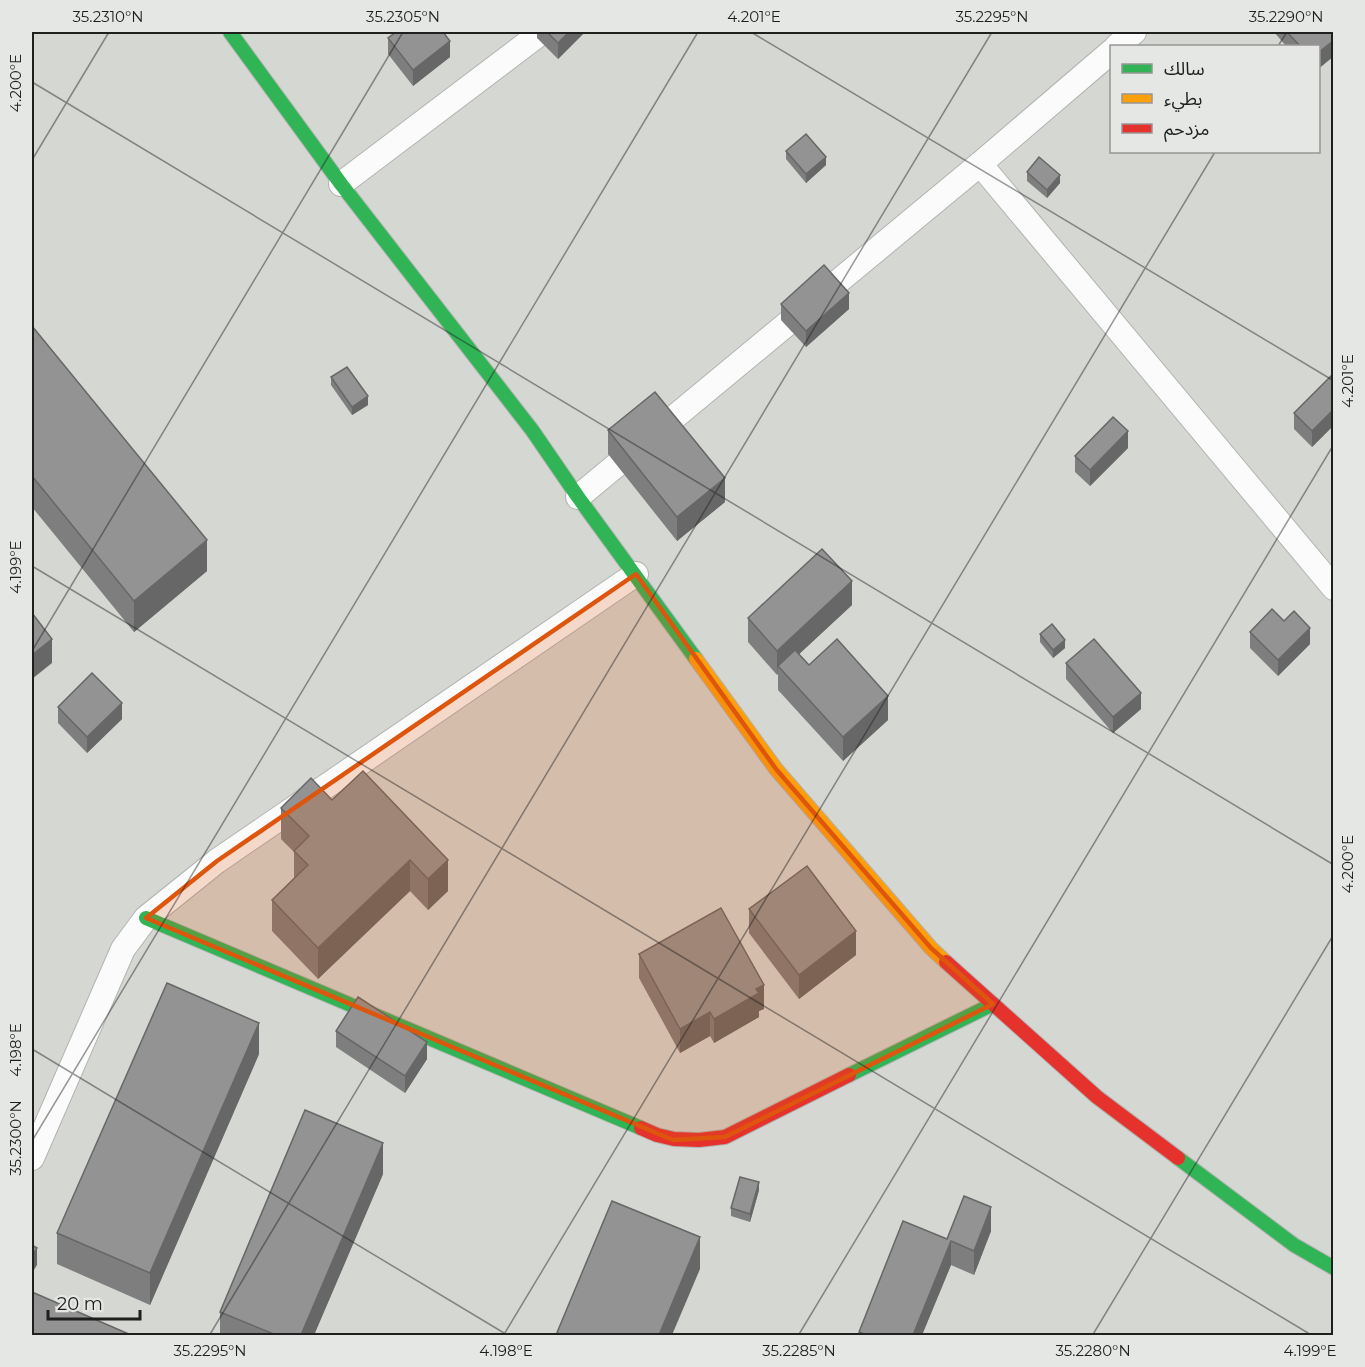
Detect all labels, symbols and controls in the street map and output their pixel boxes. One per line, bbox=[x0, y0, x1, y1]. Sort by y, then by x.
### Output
text: 35.2310°N bbox=[73, 7, 143, 26]
text: 35.2305°N bbox=[366, 7, 440, 26]
text: 4.201°E bbox=[727, 7, 781, 26]
text: 35.2295°N bbox=[955, 7, 1029, 26]
text: 35.2290°N bbox=[1249, 7, 1323, 26]
legend bbox=[1110, 45, 1320, 153]
text: 4.200°E bbox=[6, 54, 25, 112]
text: سالك bbox=[1164, 58, 1205, 80]
text: بطيء bbox=[1164, 88, 1202, 112]
text: مزدحم bbox=[1164, 118, 1209, 142]
text: 4.201°E bbox=[1338, 354, 1357, 408]
text: 4.199°E bbox=[6, 540, 25, 594]
text: 4.200°E bbox=[1338, 835, 1357, 893]
text: 4.198°E bbox=[6, 1023, 25, 1077]
text: 35.2300°N bbox=[6, 1100, 25, 1176]
scale bar bbox=[48, 1283, 140, 1321]
text: 20 m bbox=[57, 1293, 103, 1315]
text: 35.2295°N bbox=[173, 1341, 247, 1360]
text: 4.198°E bbox=[479, 1341, 533, 1360]
text: 35.2285°N bbox=[762, 1341, 836, 1360]
text: 35.2280°N bbox=[1055, 1341, 1131, 1360]
text: 4.199°E bbox=[1283, 1341, 1337, 1360]

